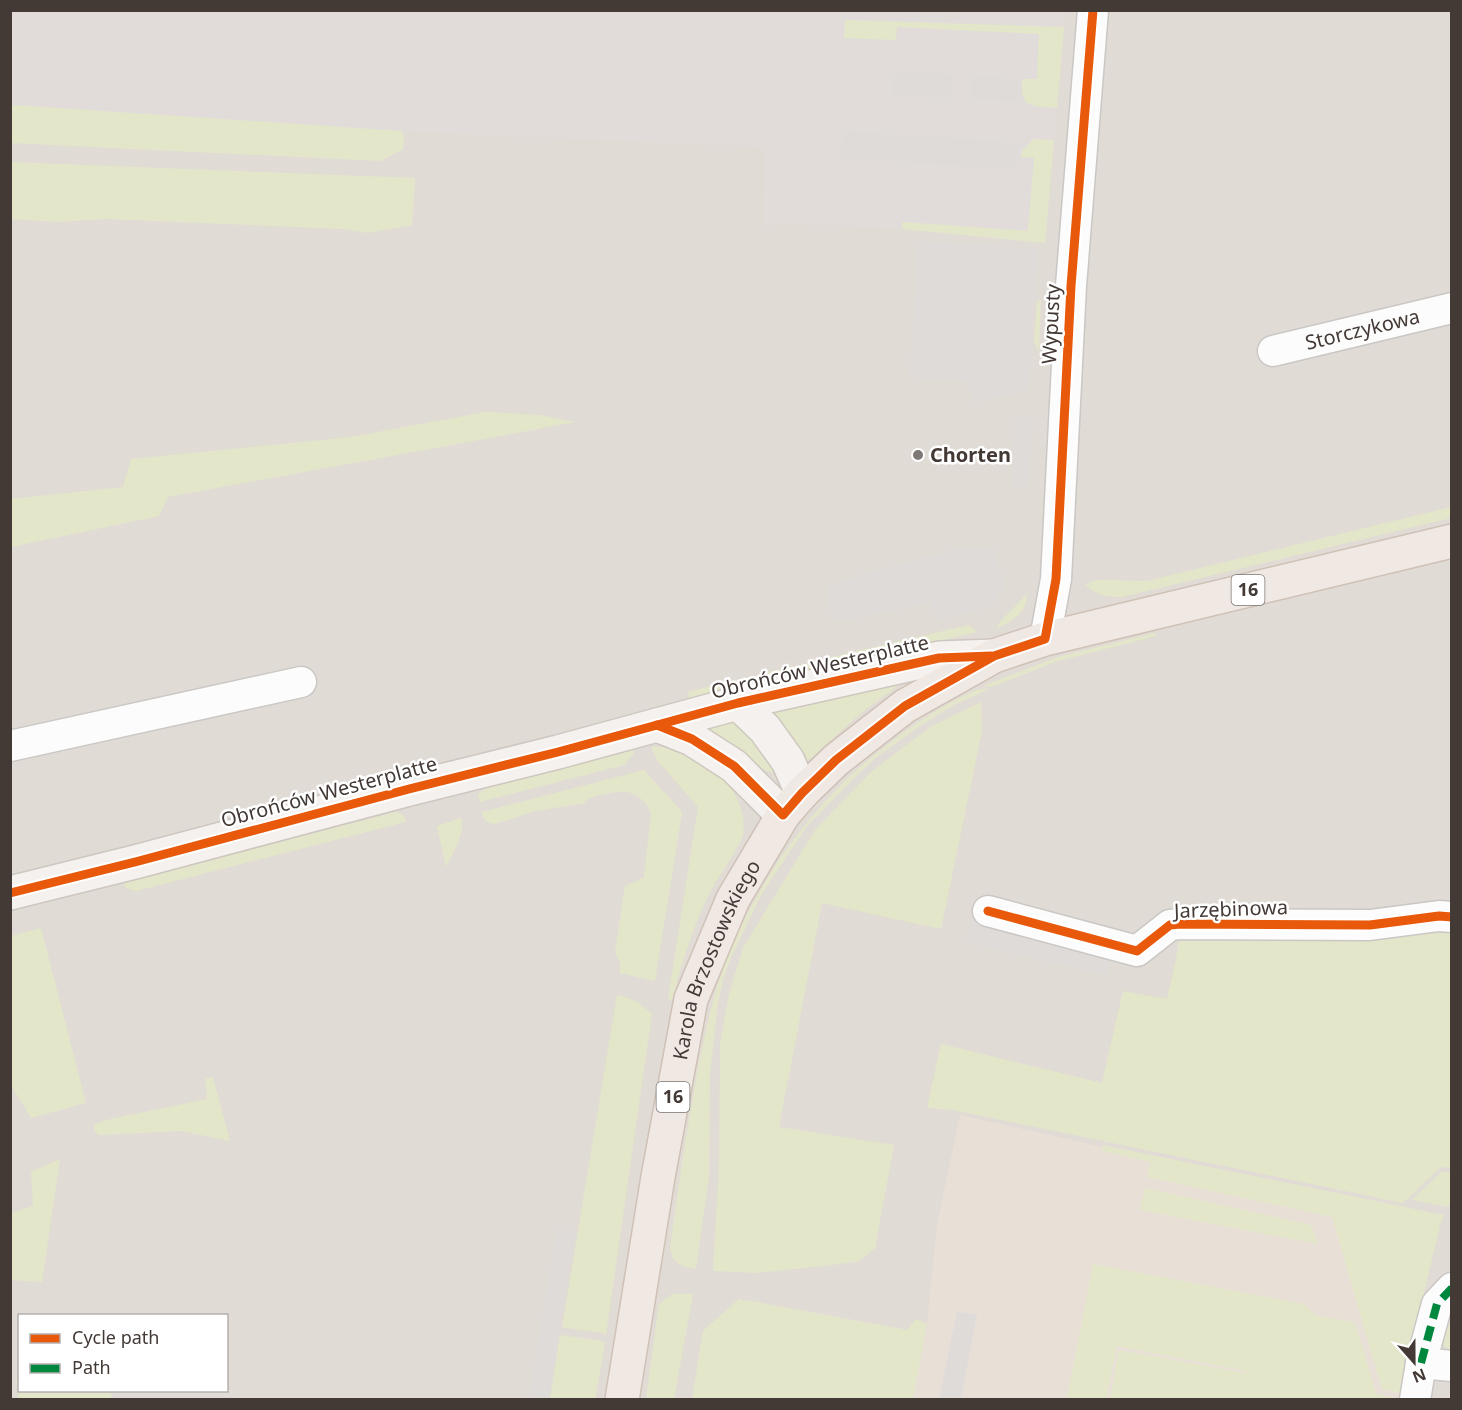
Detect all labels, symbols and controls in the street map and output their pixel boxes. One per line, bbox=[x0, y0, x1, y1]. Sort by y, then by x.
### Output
street label: Wypusty bbox=[1035, 282, 1066, 365]
street label: Storczykowa bbox=[1302, 302, 1422, 356]
place label: Chorten bbox=[930, 441, 1011, 468]
marker: Chorten bbox=[911, 448, 925, 462]
road number: 16 bbox=[1232, 575, 1264, 605]
street label: Obrońców Westerplatte bbox=[708, 628, 931, 705]
street label: Obrońców Westerplatte bbox=[218, 750, 440, 833]
street label: Karola Brzostowskiego bbox=[666, 855, 766, 1062]
street label: Jarzębinowa bbox=[1172, 893, 1288, 924]
road number: 16 bbox=[656, 1082, 690, 1112]
legend bbox=[18, 1314, 228, 1392]
text: Cycle path bbox=[72, 1325, 159, 1349]
north arrow bbox=[1384, 1332, 1444, 1392]
text: Path bbox=[72, 1355, 111, 1379]
text: N bbox=[1409, 1363, 1429, 1389]

